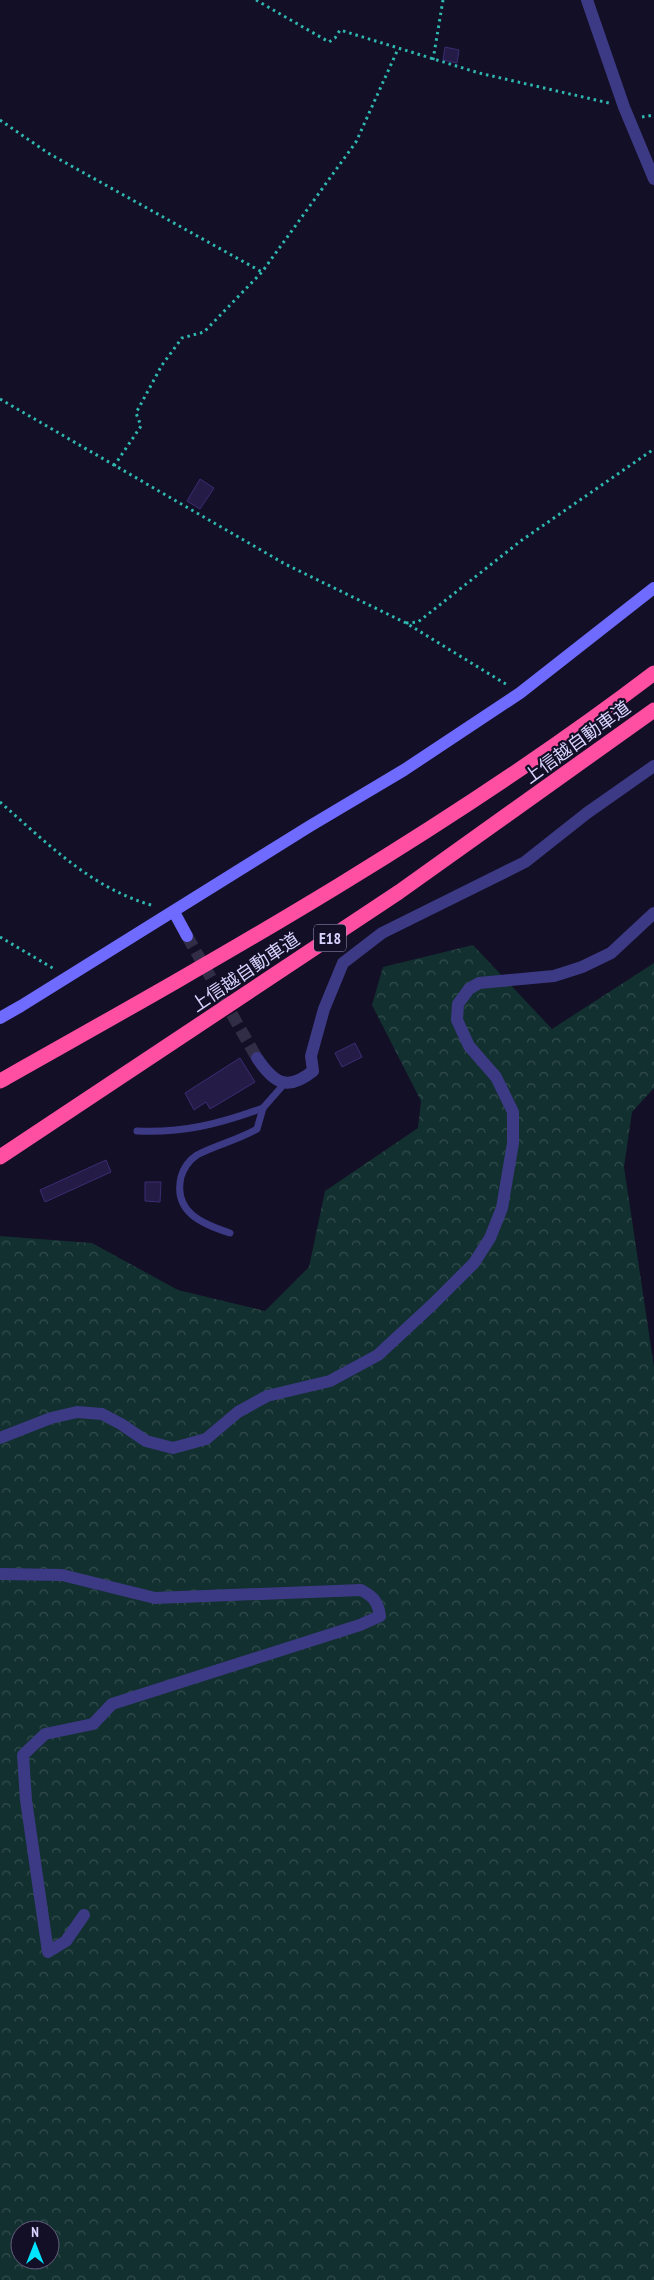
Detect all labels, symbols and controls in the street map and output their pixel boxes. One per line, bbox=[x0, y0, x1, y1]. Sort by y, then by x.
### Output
street label: 上信越自動車道 bbox=[519, 696, 635, 788]
road number: E18 bbox=[314, 924, 346, 951]
street label: 上信越自動車道 bbox=[186, 927, 304, 1017]
north arrow bbox=[10, 2220, 60, 2270]
text: N bbox=[31, 2223, 39, 2241]

